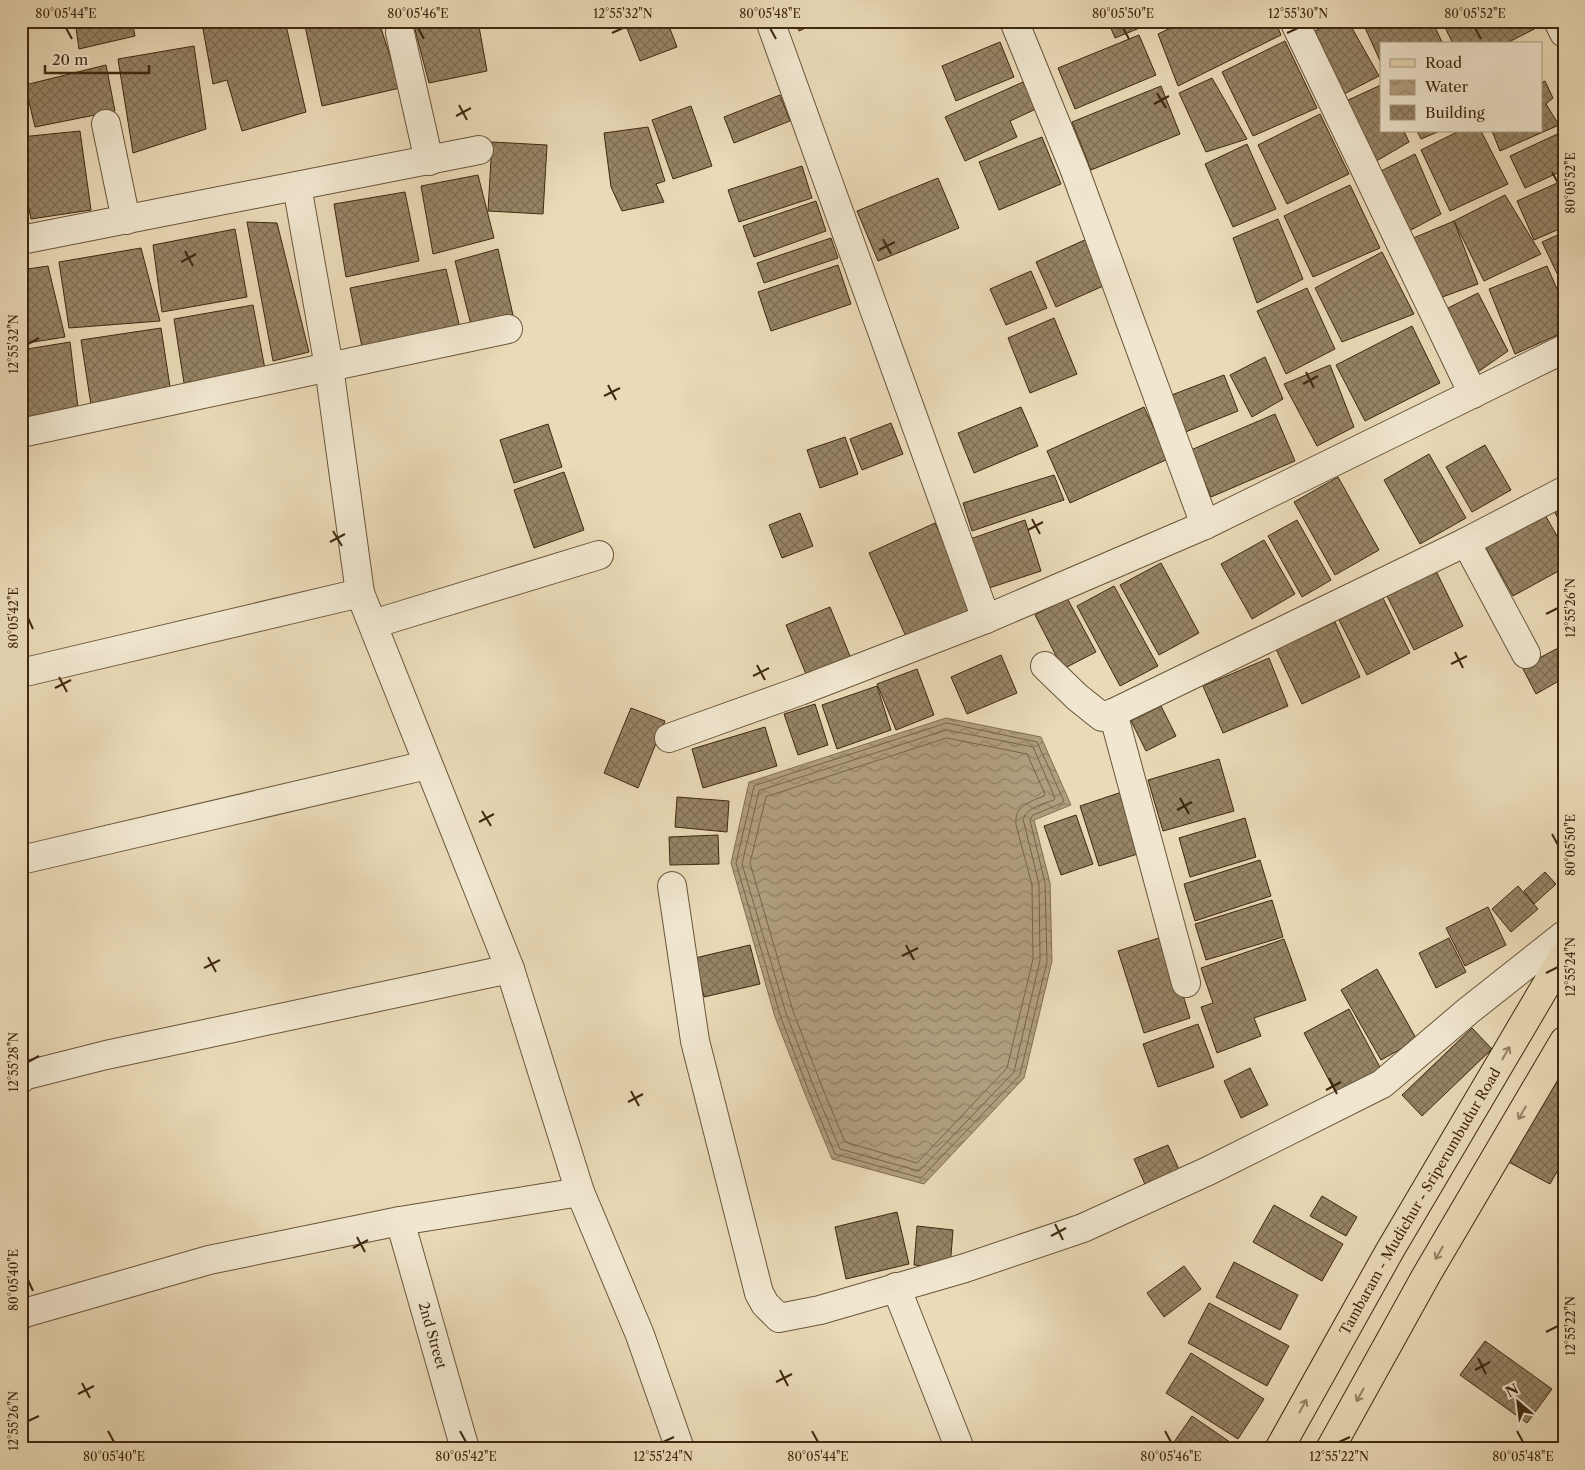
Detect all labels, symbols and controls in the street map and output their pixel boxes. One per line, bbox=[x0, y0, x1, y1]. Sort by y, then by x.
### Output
text: 80°05'44"E bbox=[35, 6, 97, 21]
text: 80°05'46"E bbox=[387, 6, 449, 21]
text: 12°55'32"N bbox=[593, 6, 653, 21]
text: 80°05'48"E bbox=[739, 6, 801, 21]
text: 80°05'50"E bbox=[1092, 6, 1154, 21]
text: 12°55'30"N bbox=[1268, 6, 1328, 21]
text: 80°05'52"E bbox=[1444, 6, 1506, 21]
scale bar bbox=[45, 42, 149, 74]
legend bbox=[1380, 42, 1542, 132]
text: 20 m bbox=[52, 50, 88, 69]
text: Road bbox=[1425, 53, 1462, 72]
text: Water bbox=[1424, 77, 1469, 96]
text: Building bbox=[1425, 103, 1485, 122]
text: 80°05'52"E bbox=[1563, 152, 1578, 214]
text: 12°55'32"N bbox=[6, 314, 21, 374]
text: 12°55'26"N bbox=[1563, 578, 1578, 638]
text: 80°05'42"E bbox=[6, 587, 21, 649]
text: 80°05'50"E bbox=[1563, 814, 1578, 876]
text: 12°55'24"N bbox=[1563, 937, 1578, 997]
text: 12°55'28"N bbox=[6, 1032, 21, 1092]
one-way arrow bbox=[1501, 1045, 1511, 1060]
street label: Tambaram - Mudichur - Sriperumbudur Road bbox=[1335, 1064, 1505, 1338]
one-way arrow bbox=[1516, 1106, 1526, 1120]
one-way arrow bbox=[1434, 1246, 1444, 1260]
text: 80°05'40"E bbox=[6, 1249, 21, 1311]
text: 12°55'22"N bbox=[1563, 1296, 1578, 1356]
street label: 2nd Street bbox=[415, 1300, 451, 1371]
north arrow bbox=[1492, 1378, 1542, 1428]
text: N bbox=[1502, 1380, 1521, 1401]
one-way arrow bbox=[1354, 1387, 1364, 1402]
text: 12°55'26"N bbox=[6, 1391, 21, 1451]
one-way arrow bbox=[1298, 1399, 1308, 1414]
text: 80°05'40"E bbox=[83, 1449, 145, 1464]
text: 80°05'42"E bbox=[435, 1449, 497, 1464]
text: 12°55'24"N bbox=[633, 1449, 693, 1464]
text: 80°05'44"E bbox=[787, 1449, 849, 1464]
text: 80°05'46"E bbox=[1140, 1449, 1202, 1464]
text: 12°55'22"N bbox=[1309, 1449, 1369, 1464]
text: 80°05'48"E bbox=[1492, 1449, 1554, 1464]

